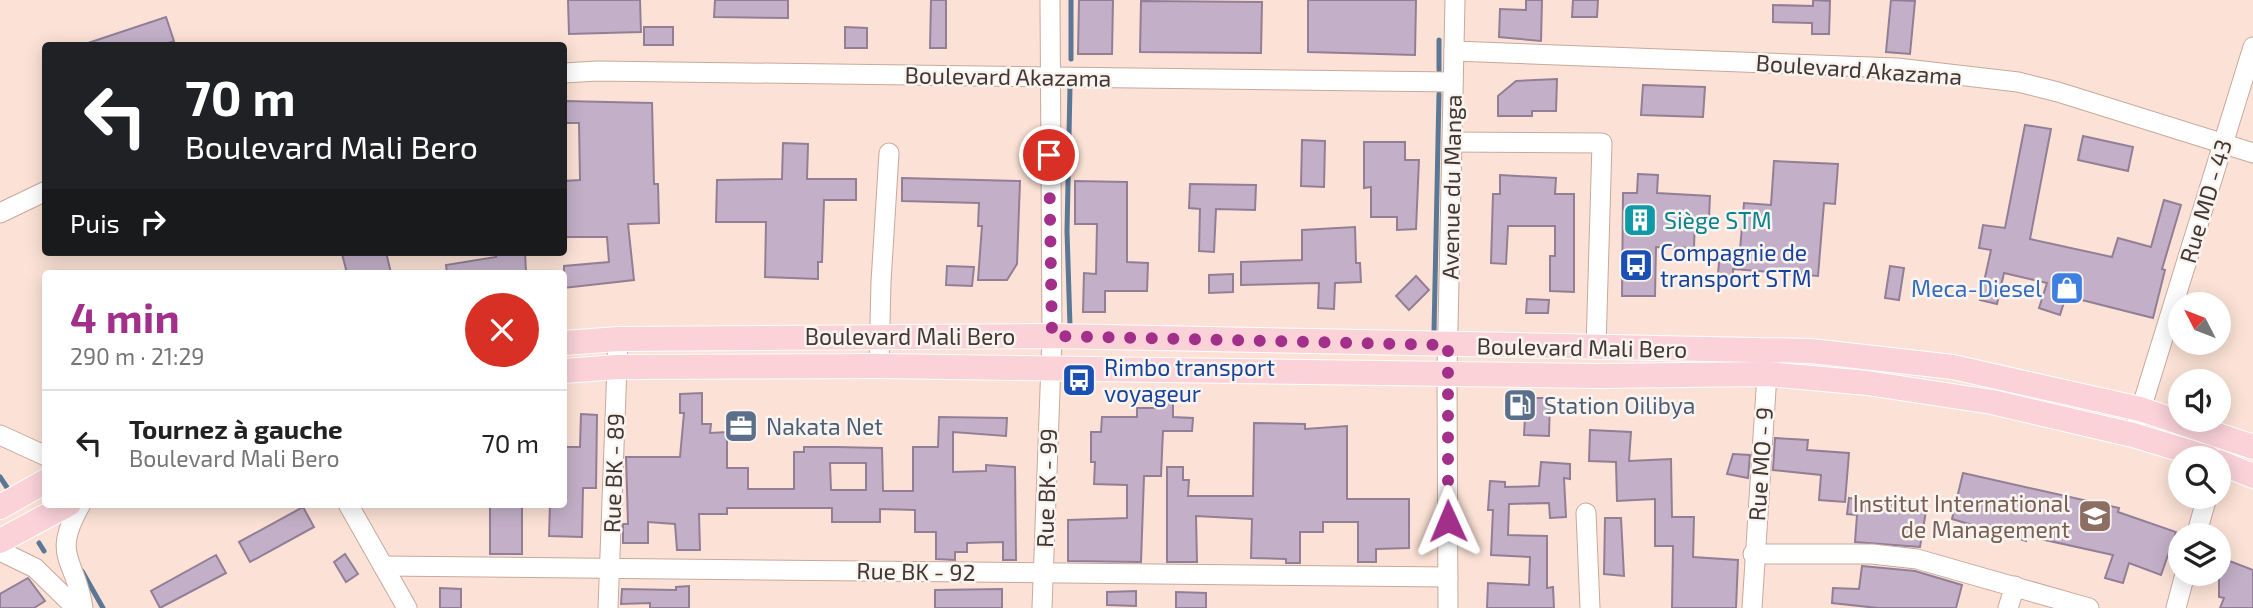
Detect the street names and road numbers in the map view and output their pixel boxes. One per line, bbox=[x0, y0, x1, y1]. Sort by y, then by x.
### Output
street label: Boulevard Akazama bbox=[1755, 48, 1963, 90]
street label: Boulevard Akazama bbox=[904, 60, 1112, 92]
street label: Avenue du Manga bbox=[1435, 94, 1467, 280]
street label: Rue MD - 43 bbox=[2173, 136, 2237, 266]
street label: Boulevard Mali Bero bbox=[805, 322, 1015, 350]
street label: Boulevard Mali Bero bbox=[1476, 331, 1688, 363]
street label: Rue MO - 9 bbox=[1742, 406, 1778, 522]
street label: Rue BK - 89 bbox=[597, 412, 629, 534]
street label: Rue BK - 99 bbox=[1030, 428, 1062, 548]
street label: Rue BK - 92 bbox=[856, 556, 976, 586]

